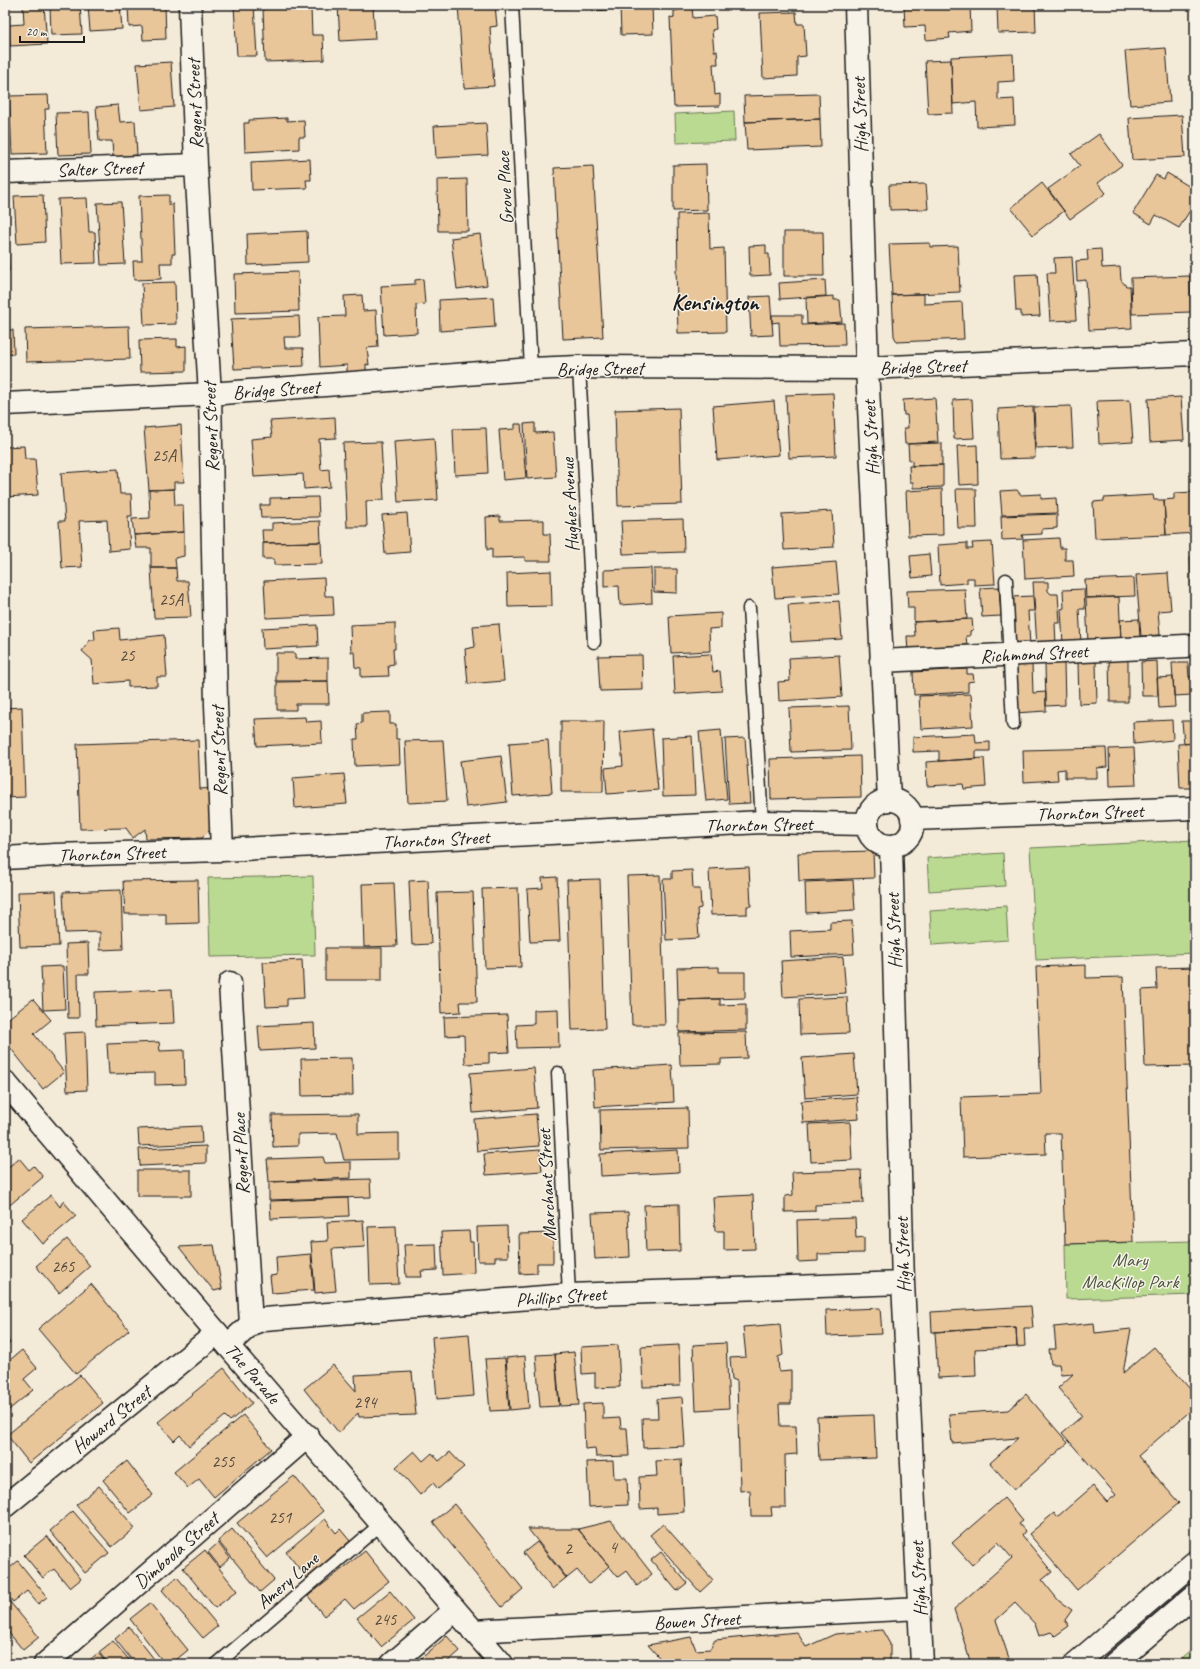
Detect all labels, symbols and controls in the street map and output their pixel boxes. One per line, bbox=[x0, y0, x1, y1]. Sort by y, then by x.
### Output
scale bar bbox=[20, 18, 84, 44]
text: 20 m bbox=[26, 24, 48, 40]
street label: Regent Street bbox=[181, 56, 209, 149]
street label: High Street bbox=[847, 75, 873, 153]
street label: Grove Place bbox=[491, 149, 519, 225]
street label: Salter Street bbox=[57, 155, 146, 182]
district label: Kensington bbox=[672, 288, 760, 317]
street label: Bridge Street bbox=[879, 353, 969, 381]
street label: Bridge Street bbox=[556, 356, 646, 382]
street label: Bridge Street bbox=[232, 375, 323, 405]
street label: Regent Street bbox=[197, 379, 225, 472]
street label: High Street bbox=[857, 398, 885, 476]
house number: 25A bbox=[152, 445, 177, 466]
street label: Hughes Avenue bbox=[555, 456, 584, 553]
house number: 25A bbox=[159, 589, 184, 610]
street label: Richmond Street bbox=[979, 639, 1090, 669]
house number: 25 bbox=[119, 645, 136, 666]
street label: Regent Street bbox=[205, 703, 233, 796]
street label: Thornton Street bbox=[1036, 799, 1146, 827]
street label: Thornton Street bbox=[705, 812, 814, 838]
street label: Thornton Street bbox=[382, 825, 492, 855]
street label: Thornton Street bbox=[58, 840, 168, 868]
street label: High Street bbox=[881, 891, 907, 969]
street label: Regent Place bbox=[227, 1111, 255, 1195]
street label: Marchant Street bbox=[532, 1127, 562, 1242]
street label: High Street bbox=[890, 1215, 916, 1293]
park label: Mary MacKillop Park bbox=[1082, 1248, 1180, 1294]
house number: 265 bbox=[52, 1256, 76, 1277]
street label: Phillips Street bbox=[515, 1282, 609, 1312]
street label: The Parade bbox=[219, 1338, 286, 1410]
street label: Howard Street bbox=[67, 1379, 158, 1459]
house number: 294 bbox=[354, 1392, 379, 1413]
house number: 255 bbox=[212, 1451, 236, 1472]
street label: Dimboola Street bbox=[129, 1506, 226, 1594]
house number: 251 bbox=[269, 1507, 293, 1528]
house number: 4 bbox=[609, 1537, 619, 1558]
house number: 2 bbox=[564, 1538, 573, 1559]
street label: High Street bbox=[905, 1539, 933, 1617]
street label: Amery Lane bbox=[252, 1546, 325, 1614]
street label: Bowen Street bbox=[653, 1607, 743, 1635]
house number: 245 bbox=[374, 1609, 398, 1630]

